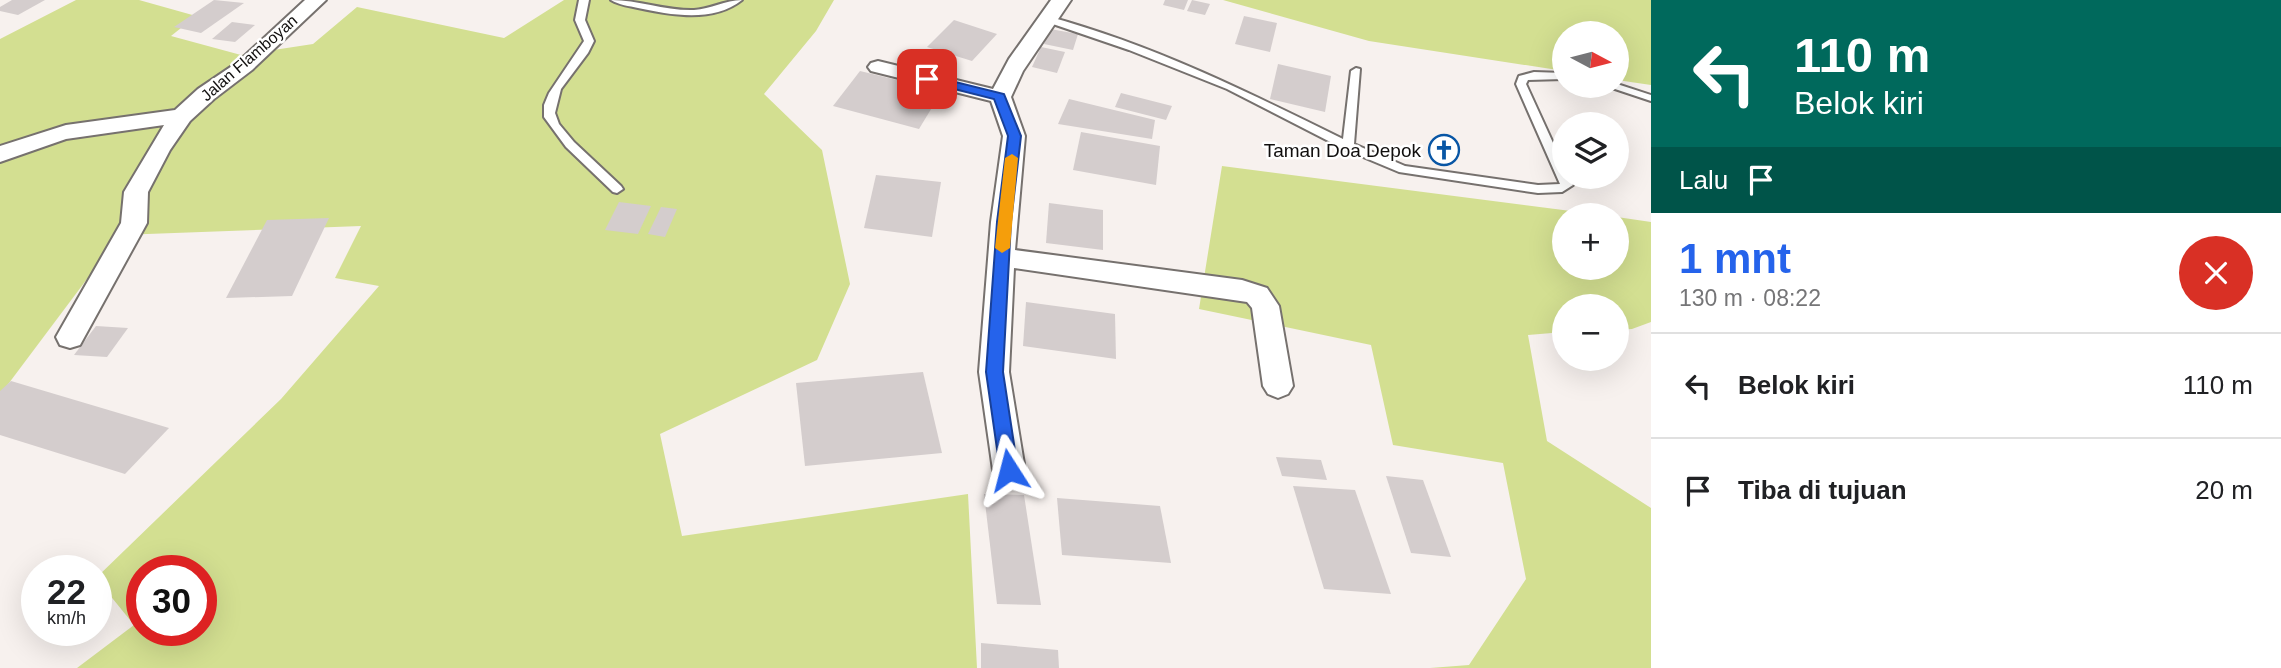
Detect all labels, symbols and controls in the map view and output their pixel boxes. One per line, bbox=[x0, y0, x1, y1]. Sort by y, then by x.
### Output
street label: Jalan Flamboyan bbox=[197, 12, 301, 104]
north arrow bbox=[1552, 21, 1629, 98]
map controls bbox=[1552, 21, 1629, 371]
icon: left bbox=[1679, 28, 1770, 119]
text: 110 m bbox=[1794, 28, 1930, 82]
pin bbox=[897, 49, 957, 109]
icon: arrive bbox=[908, 60, 946, 98]
text: Belok kiri bbox=[1794, 85, 1924, 121]
button: layers bbox=[1552, 112, 1629, 189]
church icon: Taman Doa Depok bbox=[1427, 133, 1461, 167]
place label: Taman Doa Depok bbox=[1264, 140, 1421, 161]
icon: arrive bbox=[1742, 161, 1780, 199]
text: Lalu bbox=[1679, 165, 1728, 195]
button: + bbox=[1552, 203, 1629, 280]
text: 1 mnt bbox=[1679, 235, 1791, 282]
button: close bbox=[2179, 236, 2253, 310]
text: 130 m · 08:22 bbox=[1679, 285, 1821, 311]
button: − bbox=[1552, 294, 1629, 371]
icon: left bbox=[1679, 367, 1717, 405]
text: Belok kiri bbox=[1738, 370, 1855, 400]
text: 110 m bbox=[2183, 370, 2253, 400]
position arrow bbox=[972, 433, 1046, 507]
icon: arrive bbox=[1679, 472, 1717, 510]
text: Tiba di tujuan bbox=[1738, 475, 1907, 505]
text: 20 m bbox=[2195, 475, 2253, 505]
speed limit sign: 30 bbox=[126, 555, 217, 646]
text: 22 bbox=[47, 572, 86, 611]
text: km/h bbox=[47, 608, 86, 628]

